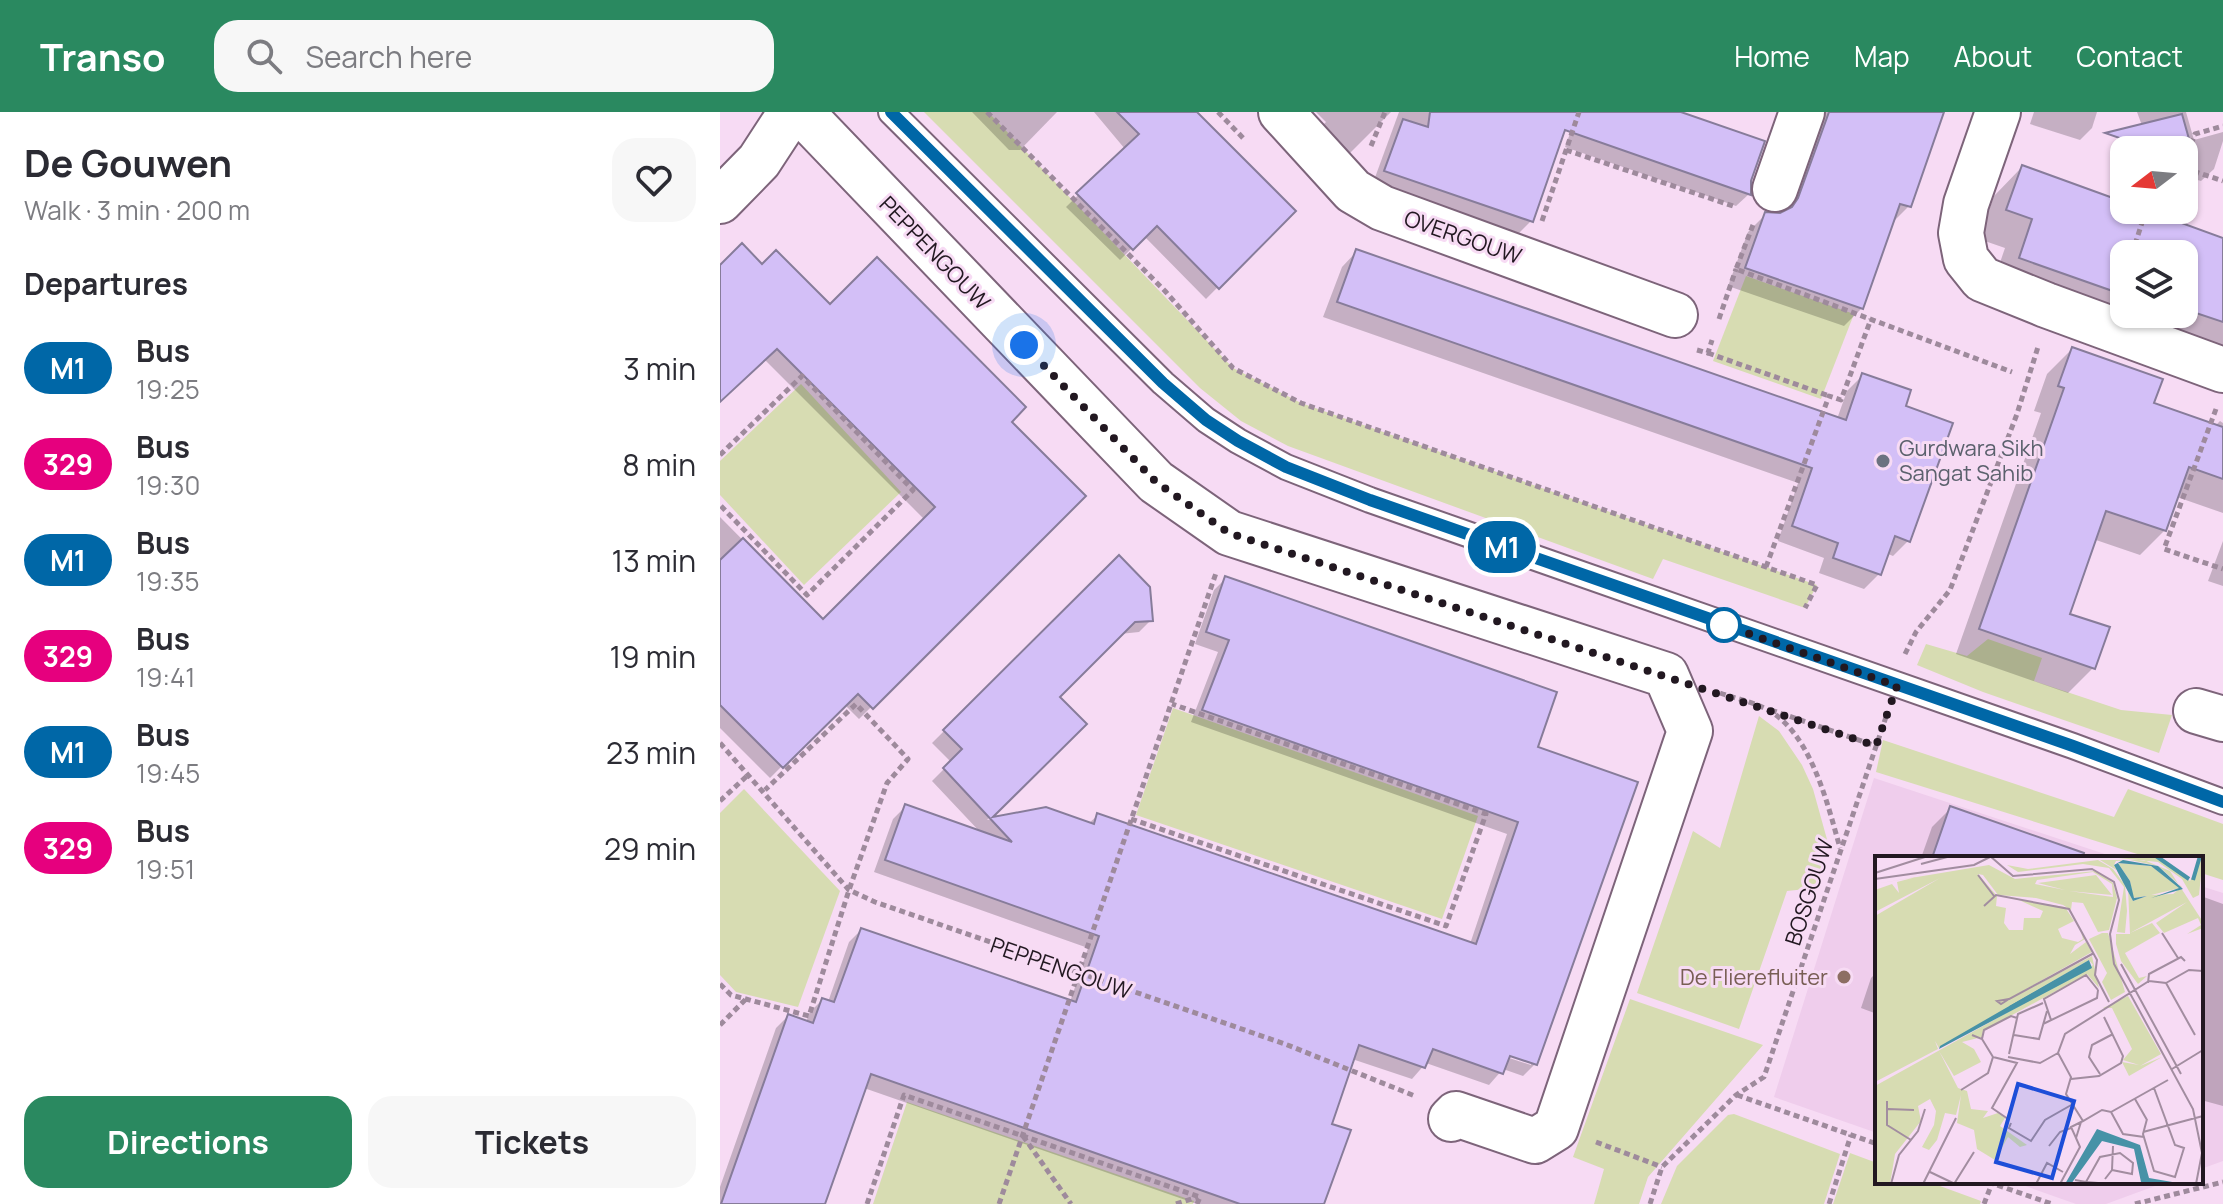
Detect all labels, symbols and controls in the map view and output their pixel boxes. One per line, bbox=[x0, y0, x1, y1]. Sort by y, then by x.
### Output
search box bbox=[214, 20, 774, 92]
text: Transo bbox=[40, 30, 166, 82]
icon: search bbox=[242, 34, 286, 78]
text: Search here bbox=[306, 36, 472, 77]
text: Home bbox=[1734, 37, 1810, 75]
text: Map bbox=[1854, 37, 1910, 75]
text: About bbox=[1954, 37, 2032, 75]
text: Contact bbox=[2076, 37, 2183, 75]
text: De Gouwen bbox=[24, 136, 232, 188]
north arrow bbox=[2110, 136, 2198, 224]
map controls bbox=[2110, 136, 2198, 328]
button: heart bbox=[612, 138, 696, 222]
street label: PEPPENGOUW bbox=[873, 190, 997, 317]
text: Walk · 3 min · 200 m bbox=[24, 192, 250, 228]
street label: OVERGOUW bbox=[1400, 203, 1526, 271]
button: layers bbox=[2110, 240, 2198, 328]
text: Departures bbox=[24, 263, 188, 304]
your location bbox=[1004, 325, 1044, 365]
text: Bus bbox=[136, 330, 190, 371]
text: 3 min bbox=[623, 348, 696, 389]
text: M1 bbox=[50, 349, 86, 387]
text: 19:25 bbox=[136, 371, 200, 407]
text: Bus bbox=[136, 426, 190, 467]
place label: Gurdwara Sikh Sangat Sahib bbox=[1899, 433, 2044, 488]
text: 8 min bbox=[622, 444, 696, 485]
text: 329 bbox=[43, 445, 93, 483]
marker: Gurdwara Sikh Sangat Sahib bbox=[1874, 452, 1892, 470]
text: 19:30 bbox=[136, 467, 200, 503]
line badge: M1 bbox=[1466, 521, 1538, 573]
text: Bus bbox=[136, 522, 190, 563]
text: M1 bbox=[1484, 528, 1520, 566]
text: 13 min bbox=[611, 540, 696, 581]
text: M1 bbox=[50, 541, 86, 579]
text: 19:35 bbox=[136, 563, 199, 599]
unlabelled marker bbox=[1707, 608, 1741, 642]
text: Bus bbox=[136, 618, 190, 659]
text: 19 min bbox=[609, 636, 696, 677]
text: 329 bbox=[43, 637, 93, 675]
text: 19:41 bbox=[136, 659, 196, 695]
text: Bus bbox=[136, 714, 190, 755]
text: 23 min bbox=[606, 732, 696, 773]
text: M1 bbox=[50, 733, 86, 771]
text: 19:45 bbox=[136, 755, 200, 791]
text: Bus bbox=[136, 810, 190, 851]
text: 29 min bbox=[604, 828, 696, 869]
text: 329 bbox=[43, 829, 93, 867]
street label: BOSGOUW bbox=[1778, 834, 1840, 949]
text: 19:51 bbox=[136, 851, 195, 887]
inset map bbox=[1875, 856, 2203, 1184]
street label: PEPPENGOUW bbox=[986, 930, 1136, 1006]
place label: De Flierefluiter bbox=[1680, 962, 1828, 992]
marker: De Flierefluiter bbox=[1835, 968, 1853, 986]
button: Directions bbox=[24, 1096, 352, 1188]
button: Tickets bbox=[368, 1096, 696, 1188]

